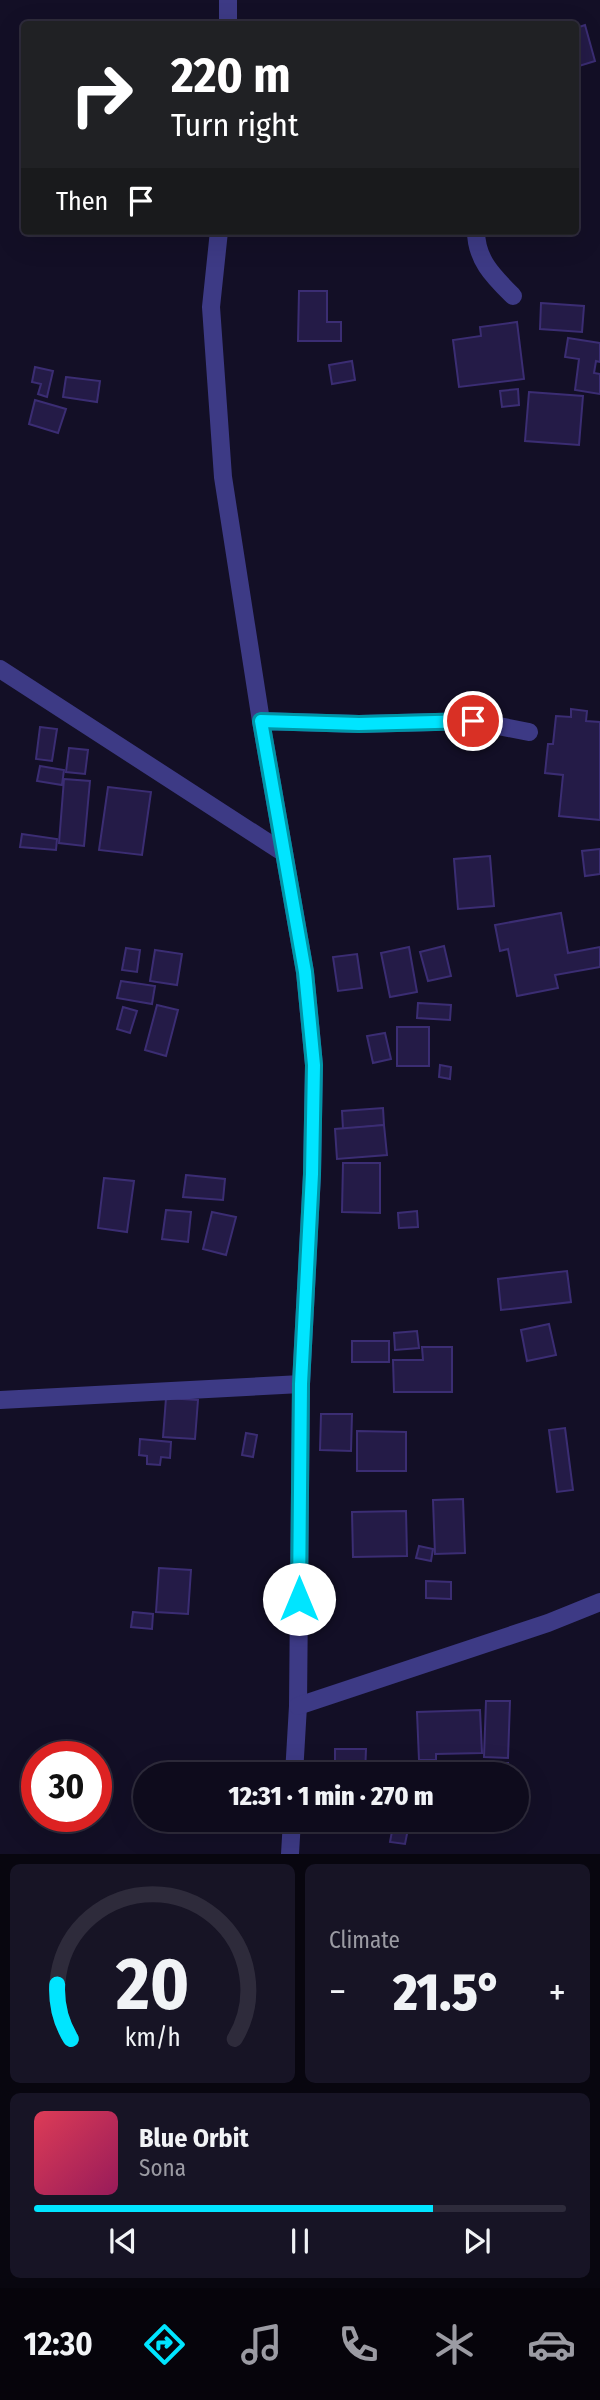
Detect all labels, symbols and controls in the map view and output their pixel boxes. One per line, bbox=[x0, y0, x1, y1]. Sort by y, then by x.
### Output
text: 220 m bbox=[171, 46, 291, 105]
icon: right bbox=[56, 49, 147, 140]
text: Turn right bbox=[171, 106, 298, 144]
icon: arrive bbox=[122, 182, 160, 220]
text: Then bbox=[56, 186, 108, 217]
pin bbox=[443, 691, 503, 751]
icon: arrive bbox=[454, 702, 492, 740]
position arrow bbox=[262, 1562, 336, 1636]
speed limit sign: 30 bbox=[21, 1741, 112, 1832]
text: 12:31 · 1 min · 270 m bbox=[228, 1781, 434, 1812]
text: Climate bbox=[329, 1926, 400, 1954]
text: 20 bbox=[115, 1942, 189, 2029]
text: 21.5° bbox=[393, 1961, 502, 2024]
text: − bbox=[329, 1969, 346, 2015]
text: + bbox=[549, 1969, 566, 2015]
text: km/h bbox=[125, 2023, 180, 2053]
text: Blue Orbit bbox=[139, 2123, 249, 2154]
text: Sona bbox=[139, 2154, 186, 2182]
icon: previous bbox=[104, 2222, 142, 2260]
icon: pause bbox=[281, 2222, 319, 2260]
icon: next bbox=[458, 2222, 496, 2260]
icon: directions bbox=[140, 2320, 189, 2369]
icon: music bbox=[237, 2320, 286, 2369]
icon: phone bbox=[334, 2320, 383, 2369]
icon: climate bbox=[430, 2320, 479, 2369]
icon: car bbox=[527, 2320, 576, 2369]
text: 12:30 bbox=[24, 2325, 93, 2363]

